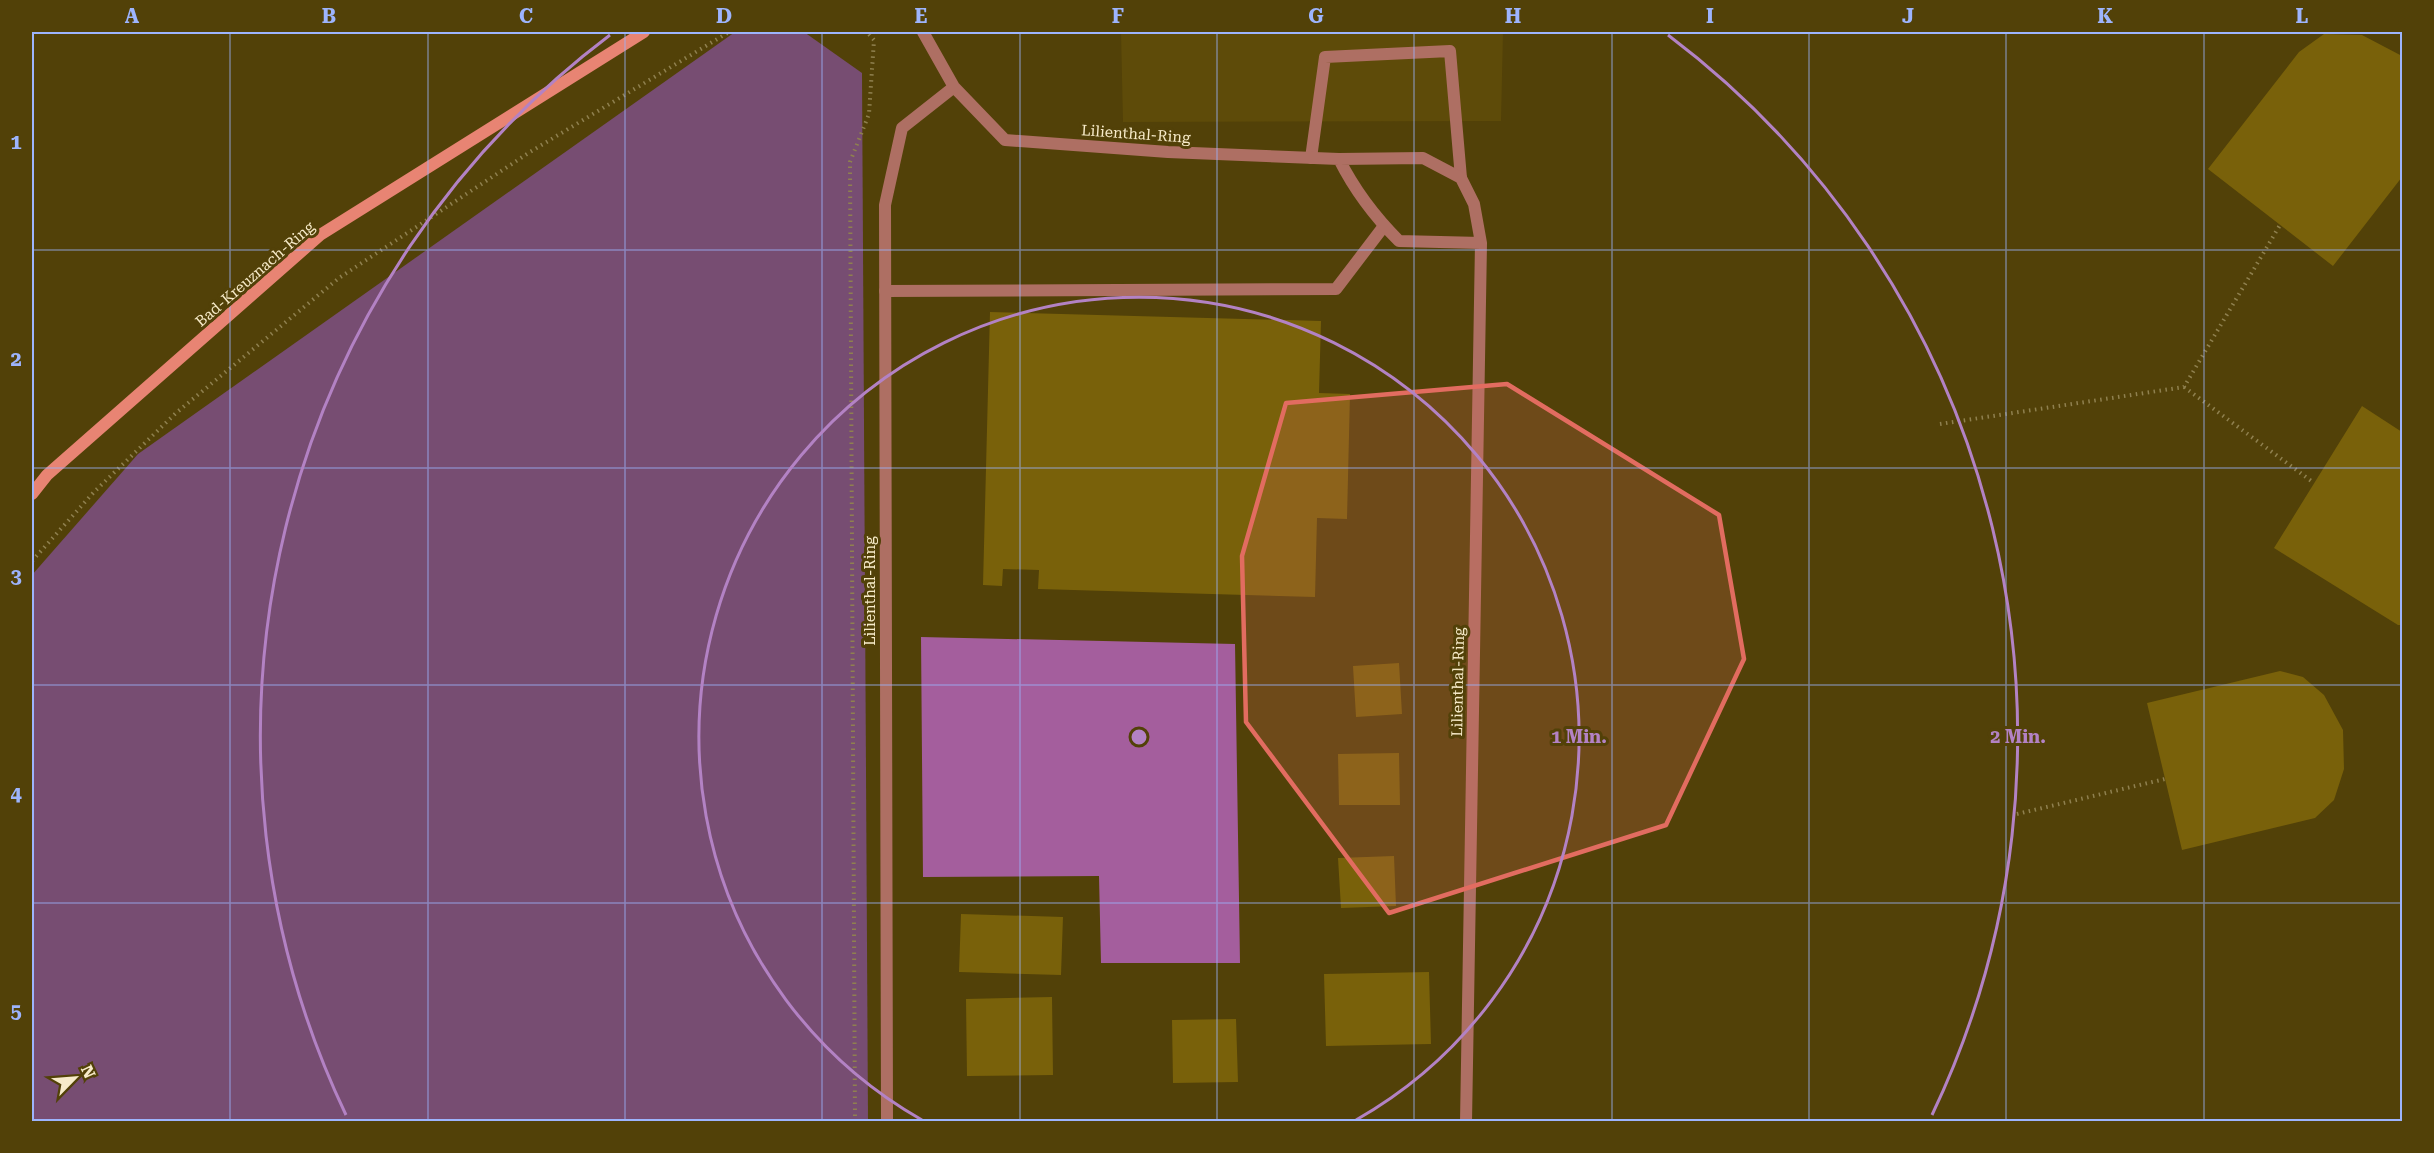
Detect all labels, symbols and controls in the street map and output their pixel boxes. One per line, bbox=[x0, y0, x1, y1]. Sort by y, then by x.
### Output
text: A bbox=[125, 4, 140, 28]
text: B bbox=[322, 4, 336, 28]
text: C bbox=[519, 4, 533, 28]
text: D bbox=[716, 4, 732, 28]
text: E bbox=[915, 4, 928, 28]
text: F bbox=[1112, 4, 1124, 28]
text: G bbox=[1308, 4, 1324, 28]
text: H bbox=[1505, 4, 1521, 28]
text: I bbox=[1706, 4, 1714, 28]
text: J bbox=[1902, 4, 1914, 28]
text: K bbox=[2097, 4, 2113, 28]
text: L bbox=[2296, 4, 2309, 28]
street label: Lilienthal-Ring bbox=[1081, 121, 1192, 147]
text: 1 bbox=[10, 130, 22, 154]
street label: Bad-Kreuznach-Ring bbox=[192, 217, 318, 330]
text: 2 bbox=[10, 347, 22, 371]
street label: Lilienthal-Ring bbox=[861, 536, 879, 646]
text: 3 bbox=[10, 564, 22, 588]
street label: Lilienthal-Ring bbox=[1448, 627, 1468, 737]
text: 1 Min. bbox=[1551, 726, 1607, 747]
text: 2 Min. bbox=[1990, 726, 2046, 747]
centre of rings bbox=[1129, 727, 1149, 747]
text: 4 bbox=[10, 782, 22, 806]
text: 5 bbox=[10, 999, 22, 1023]
north arrow bbox=[45, 1048, 105, 1108]
text: N bbox=[77, 1062, 99, 1081]

